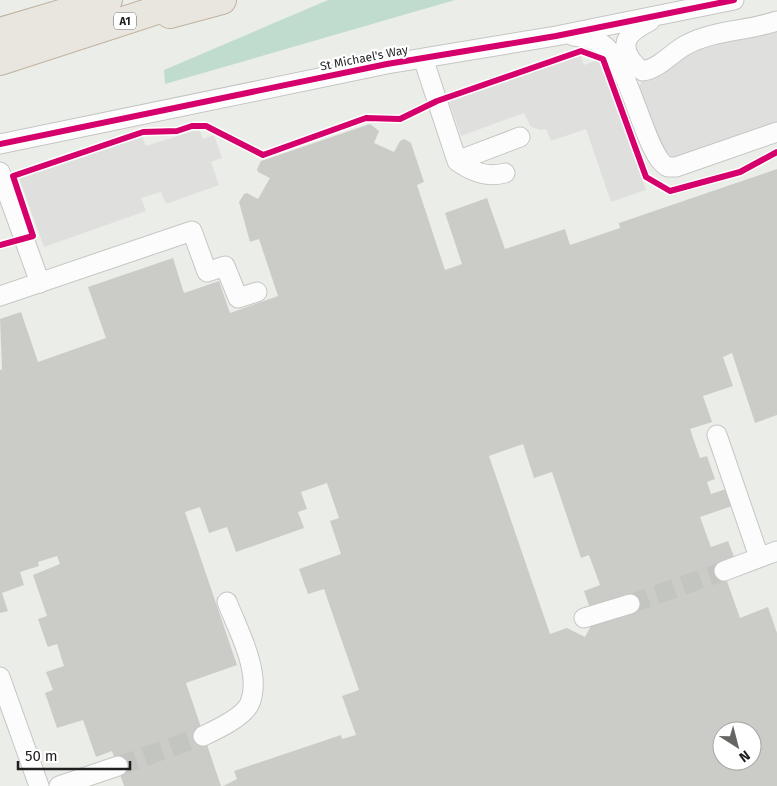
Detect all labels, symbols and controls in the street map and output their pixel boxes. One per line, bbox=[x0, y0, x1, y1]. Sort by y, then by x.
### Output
road number: A1 bbox=[114, 12, 136, 30]
street label: St Michael's Way bbox=[319, 43, 409, 73]
north arrow bbox=[712, 721, 762, 771]
scale bar bbox=[18, 738, 130, 770]
text: 50 m bbox=[25, 747, 58, 765]
text: N bbox=[736, 747, 753, 766]

